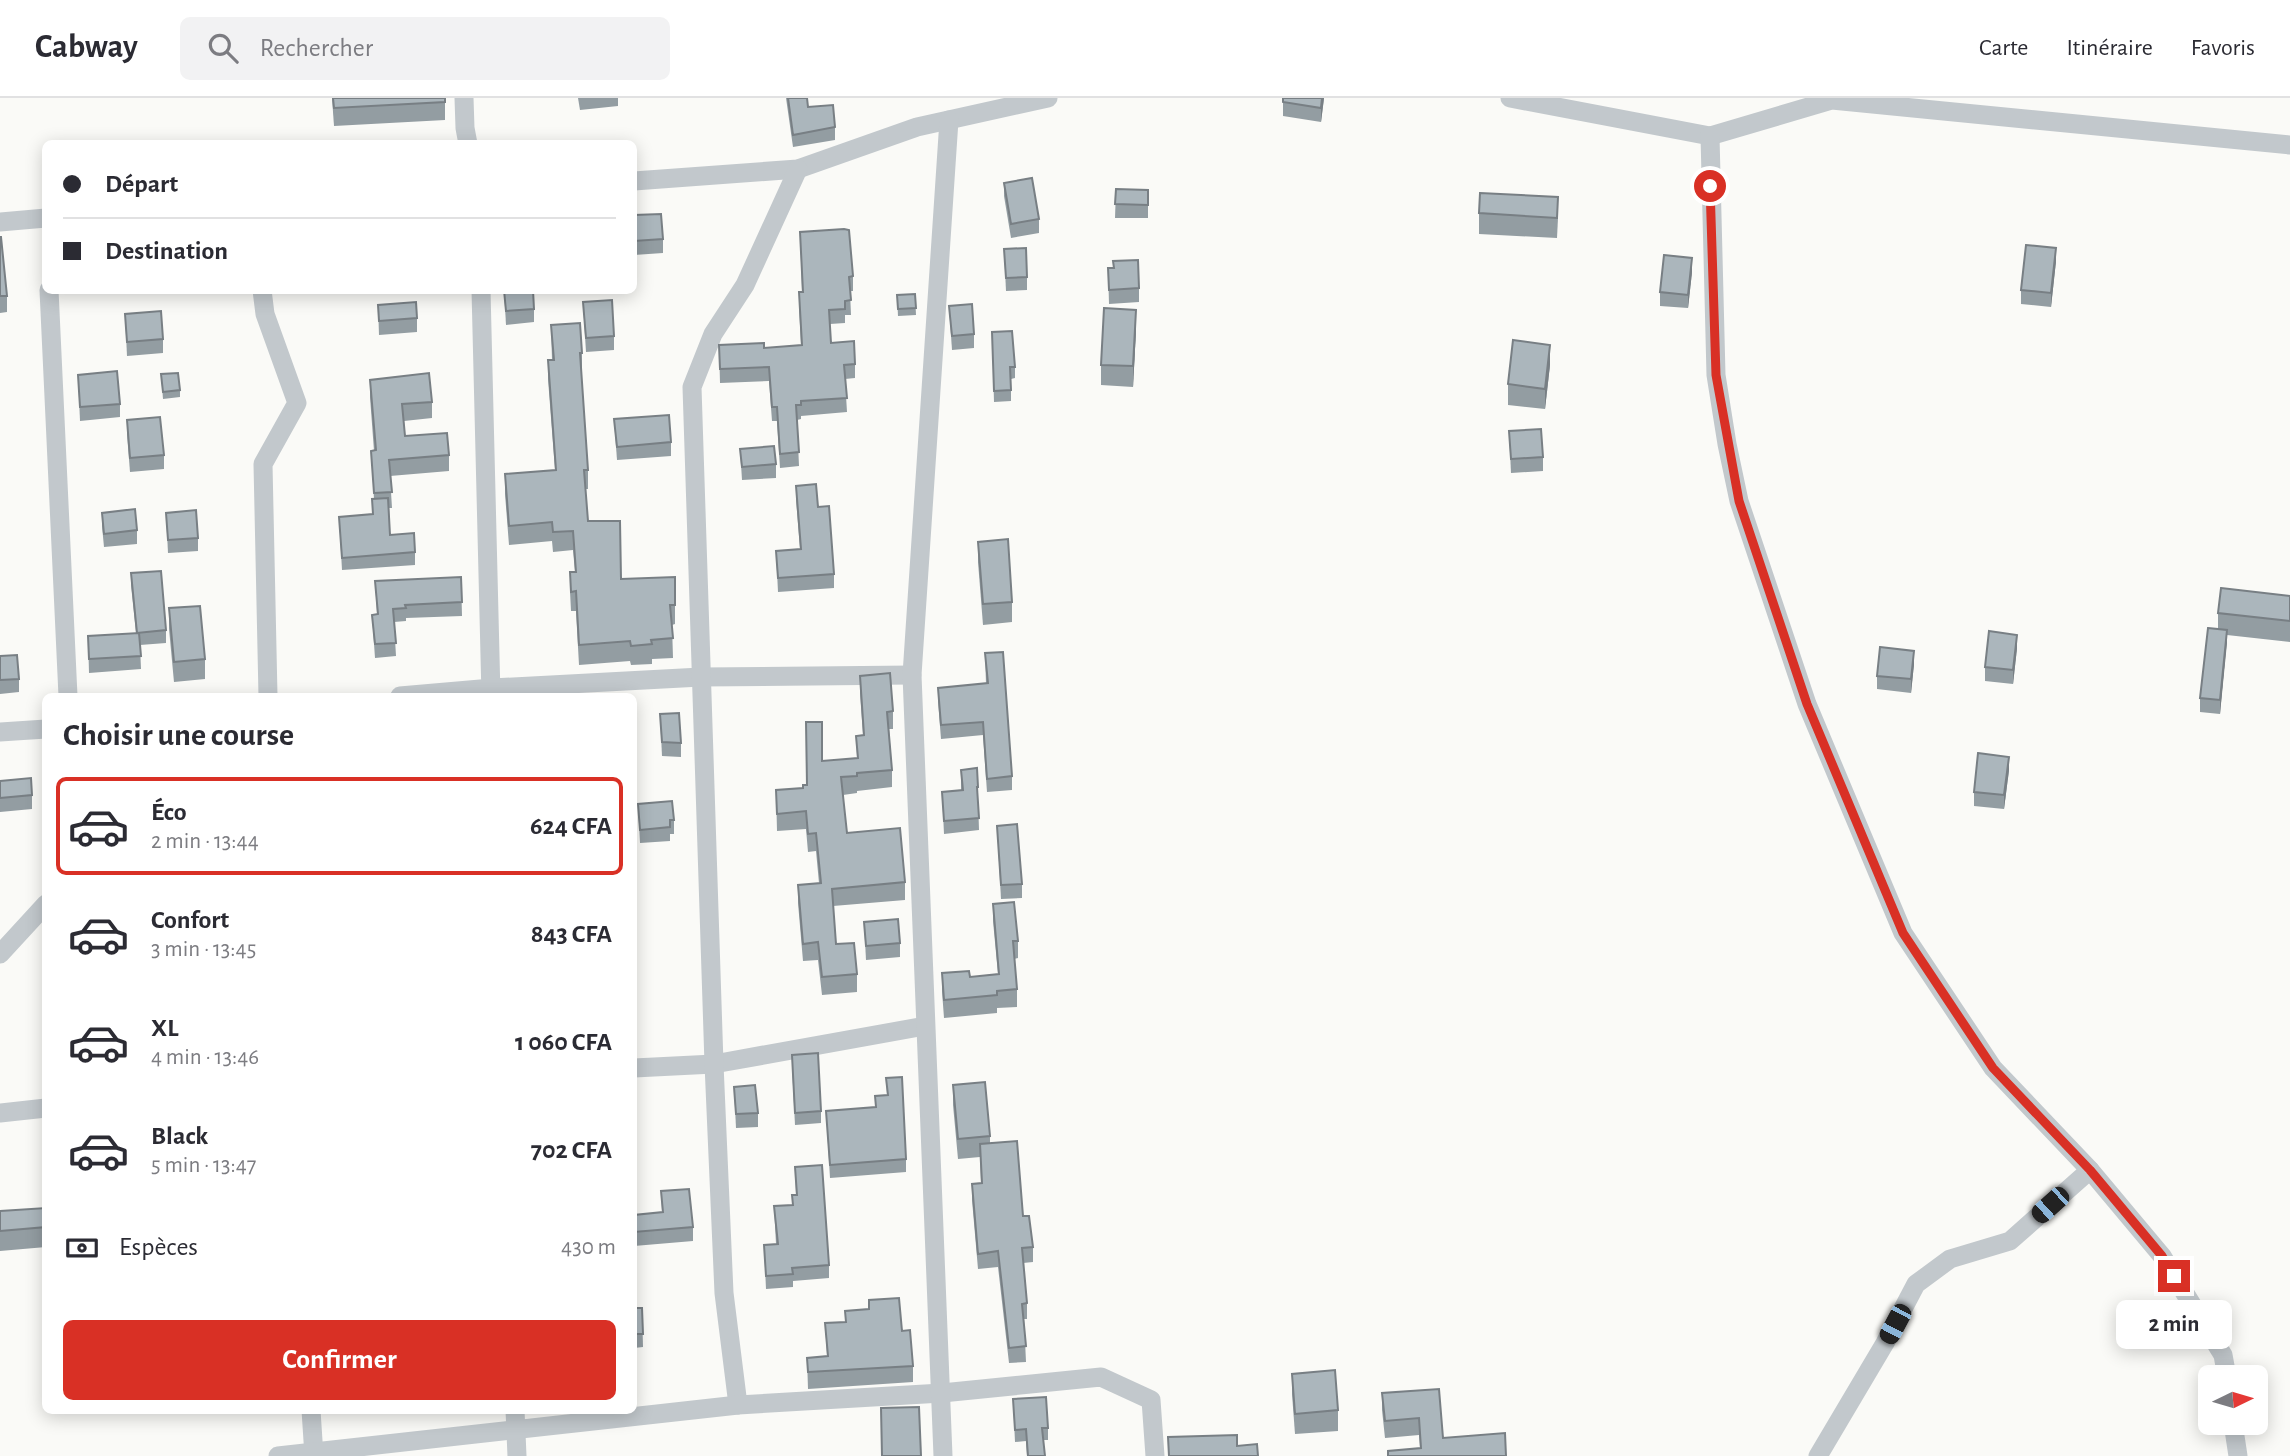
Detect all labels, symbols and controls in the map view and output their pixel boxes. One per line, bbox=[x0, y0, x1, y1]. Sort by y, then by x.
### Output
search box bbox=[180, 17, 670, 80]
icon: search bbox=[204, 29, 242, 67]
text: Cabway bbox=[35, 31, 138, 64]
text: Rechercher bbox=[260, 35, 373, 61]
text: Carte bbox=[1979, 36, 2028, 60]
text: Itinéraire bbox=[2066, 36, 2153, 60]
text: Favoris bbox=[2191, 36, 2255, 60]
route start bbox=[1694, 170, 1726, 202]
text: Départ bbox=[105, 171, 178, 197]
text: Destination bbox=[105, 238, 228, 264]
text: Choisir une course bbox=[63, 719, 294, 751]
icon: car bbox=[67, 795, 130, 858]
text: Éco bbox=[151, 799, 187, 825]
text: 624 CFA bbox=[530, 813, 612, 839]
text: 2 min · 13:44 bbox=[151, 830, 259, 853]
icon: car bbox=[67, 903, 130, 966]
text: Confort bbox=[151, 907, 229, 933]
text: 843 CFA bbox=[531, 921, 612, 947]
text: 3 min · 13:45 bbox=[151, 938, 256, 961]
icon: car bbox=[67, 1011, 130, 1074]
text: XL bbox=[151, 1015, 178, 1041]
text: 1 060 CFA bbox=[515, 1029, 612, 1055]
text: 4 min · 13:46 bbox=[151, 1046, 259, 1069]
icon: car bbox=[67, 1119, 130, 1182]
text: Black bbox=[151, 1123, 208, 1149]
text: 702 CFA bbox=[531, 1137, 612, 1163]
text: 5 min · 13:47 bbox=[151, 1154, 256, 1177]
car bbox=[2028, 1183, 2073, 1227]
icon: cash bbox=[63, 1229, 101, 1267]
text: Espèces bbox=[119, 1234, 198, 1260]
text: 430 m bbox=[561, 1236, 616, 1259]
route end bbox=[2158, 1260, 2190, 1292]
callout: 2 min bbox=[2116, 1300, 2232, 1350]
car bbox=[1876, 1301, 1915, 1347]
text: 2 min bbox=[2148, 1313, 2200, 1336]
button: Confirmer bbox=[63, 1320, 616, 1400]
north arrow bbox=[2198, 1365, 2268, 1435]
map controls bbox=[2198, 1365, 2268, 1435]

